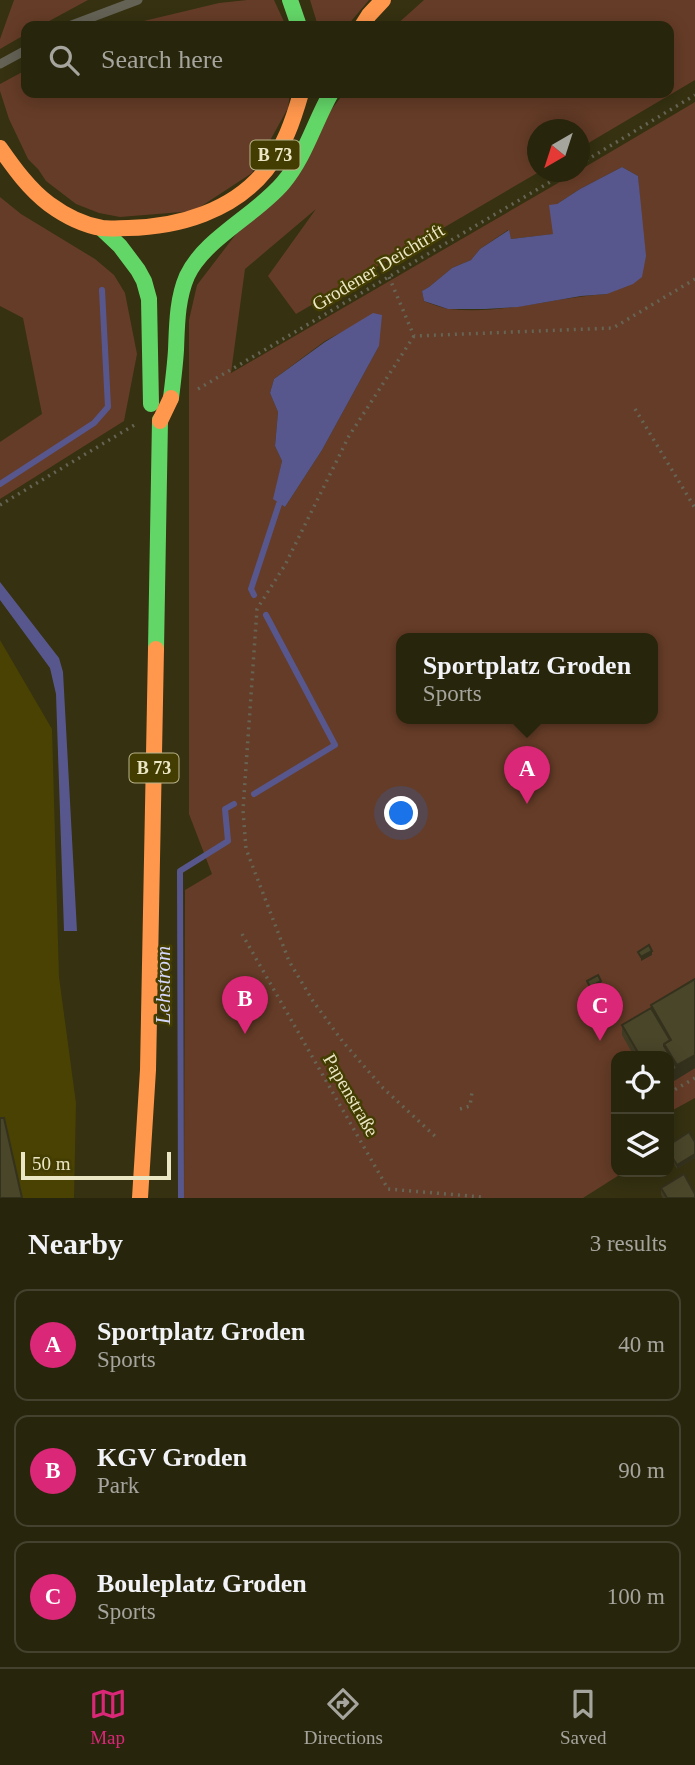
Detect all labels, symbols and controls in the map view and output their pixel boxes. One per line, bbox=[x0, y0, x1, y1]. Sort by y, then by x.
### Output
search box bbox=[21, 21, 674, 98]
icon: search bbox=[45, 41, 83, 79]
text: Search here bbox=[101, 45, 223, 74]
north arrow bbox=[527, 119, 590, 182]
road number: B 73 bbox=[250, 140, 300, 170]
street label: Grodener Deichtrift bbox=[308, 219, 448, 315]
popup bbox=[396, 633, 658, 724]
text: Sportplatz Groden bbox=[423, 651, 631, 680]
text: Sports bbox=[423, 681, 482, 706]
pin: A bbox=[504, 746, 550, 804]
road number: B 73 bbox=[130, 754, 178, 782]
your location bbox=[384, 796, 418, 830]
water label: Lehstrom bbox=[151, 946, 175, 1025]
pin: B bbox=[222, 976, 268, 1034]
pin: C bbox=[577, 983, 623, 1041]
street label: Papenstraße bbox=[319, 1050, 383, 1140]
map controls bbox=[611, 1051, 674, 1177]
button: locate bbox=[611, 1051, 674, 1114]
button: layers bbox=[611, 1114, 674, 1177]
scale bar bbox=[21, 1149, 172, 1181]
text: 50 m bbox=[32, 1153, 71, 1174]
text: Nearby bbox=[28, 1227, 123, 1260]
text: 3 results bbox=[590, 1231, 667, 1256]
text: Sportplatz Groden bbox=[97, 1317, 305, 1346]
text: A bbox=[45, 1332, 61, 1357]
text: 40 m bbox=[618, 1332, 665, 1357]
text: Sports bbox=[97, 1347, 156, 1372]
text: KGV Groden bbox=[97, 1443, 247, 1472]
text: B bbox=[45, 1458, 61, 1483]
text: 90 m bbox=[618, 1458, 665, 1483]
text: Park bbox=[97, 1473, 139, 1498]
text: Bouleplatz Groden bbox=[97, 1569, 307, 1598]
text: C bbox=[45, 1584, 61, 1609]
text: 100 m bbox=[607, 1584, 665, 1609]
text: Sports bbox=[97, 1599, 156, 1624]
tab: Map bbox=[89, 1685, 127, 1749]
tab: Directions bbox=[304, 1685, 383, 1749]
tab: Saved bbox=[560, 1685, 606, 1749]

